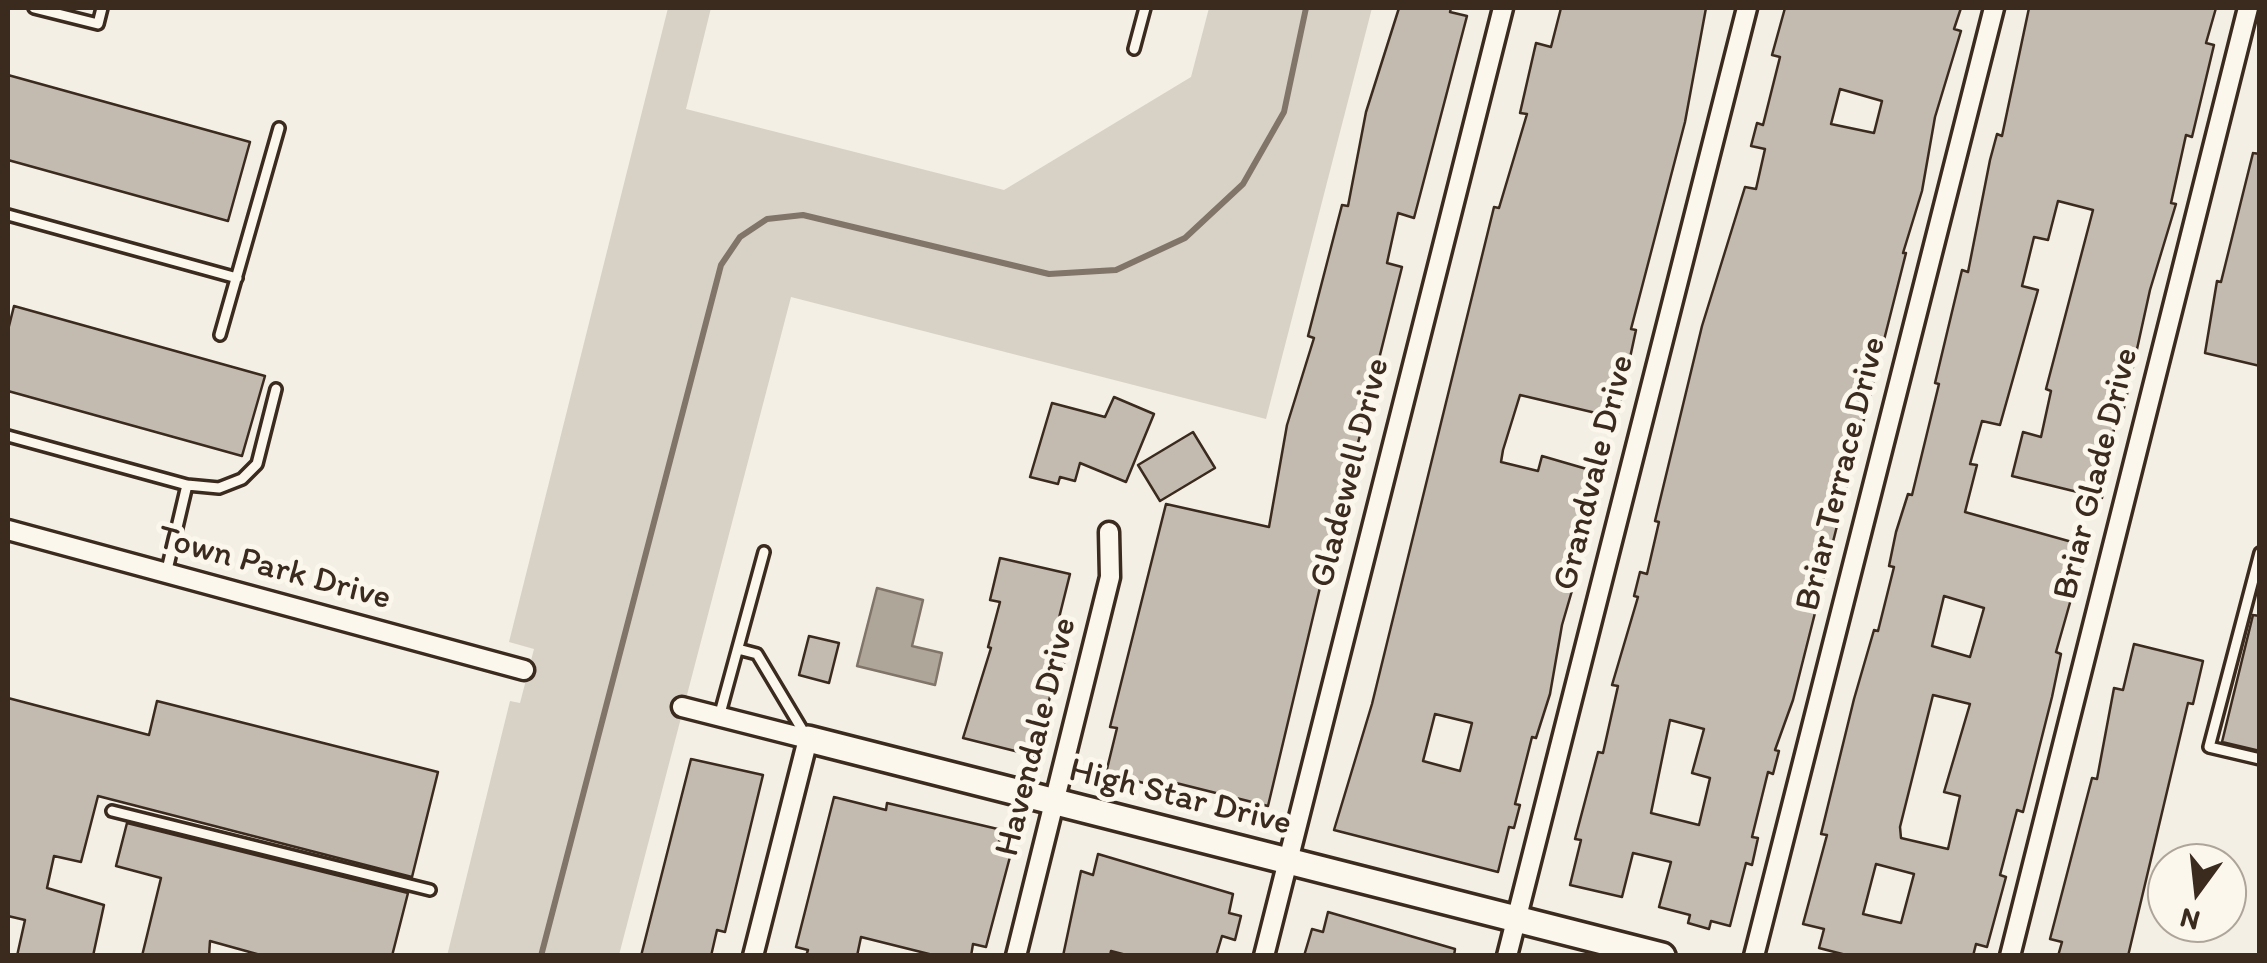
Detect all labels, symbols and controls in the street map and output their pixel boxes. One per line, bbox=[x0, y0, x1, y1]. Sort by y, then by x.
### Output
street label: Briar Terrace Drive bbox=[1788, 333, 1896, 615]
street label: Briar Glade Drive bbox=[2045, 344, 2149, 604]
street label: Grandvale Drive bbox=[1545, 351, 1645, 595]
street label: Gladewell Drive bbox=[1302, 354, 1400, 592]
street label: Town Park Drive bbox=[153, 518, 395, 620]
street label: Havendale Drive bbox=[987, 613, 1087, 861]
street label: High Star Drive bbox=[1064, 750, 1296, 846]
north arrow bbox=[2147, 843, 2247, 943]
text: N bbox=[2176, 901, 2203, 939]

